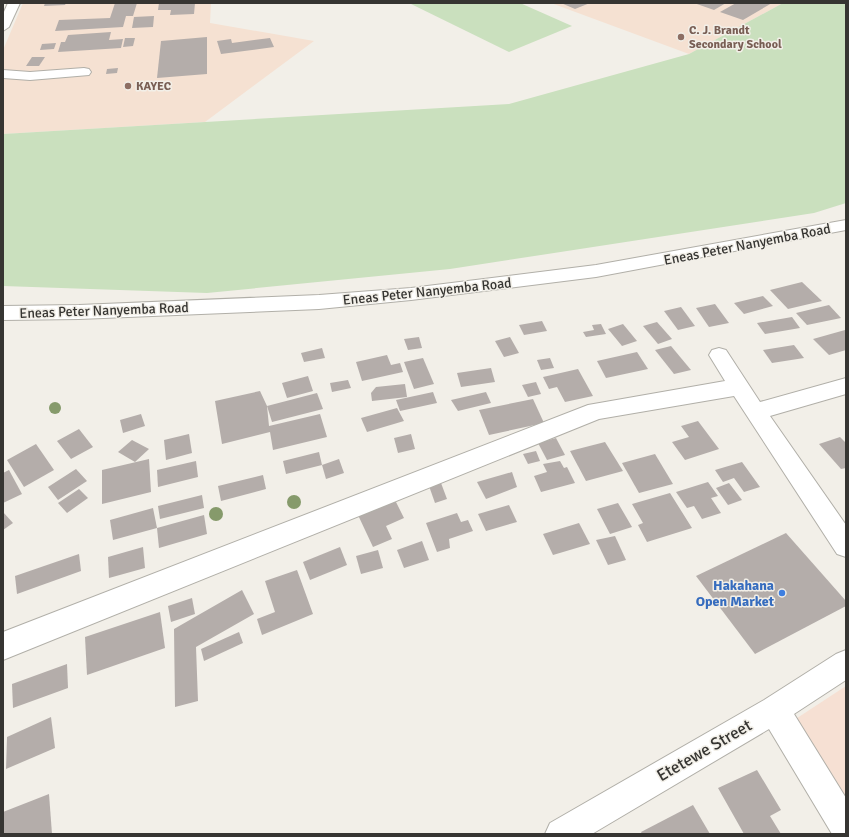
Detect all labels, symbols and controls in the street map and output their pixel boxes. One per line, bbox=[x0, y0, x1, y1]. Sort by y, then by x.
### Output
place label: C. J. Brandt Secondary School bbox=[689, 23, 782, 52]
marker: C. J. Brandt Secondary School bbox=[676, 32, 686, 42]
place label: KAYEC bbox=[136, 79, 172, 94]
marker: KAYEC bbox=[123, 81, 133, 91]
street label: Eneas Peter Nanyemba Road bbox=[662, 220, 832, 269]
street label: Eneas Peter Nanyemba Road bbox=[342, 274, 512, 309]
street label: Eneas Peter Nanyemba Road bbox=[19, 299, 189, 322]
place label: Hakahana Open Market bbox=[696, 577, 775, 610]
marker: Hakahana Open Market bbox=[777, 588, 787, 598]
street label: Etetewe Street bbox=[653, 715, 756, 786]

